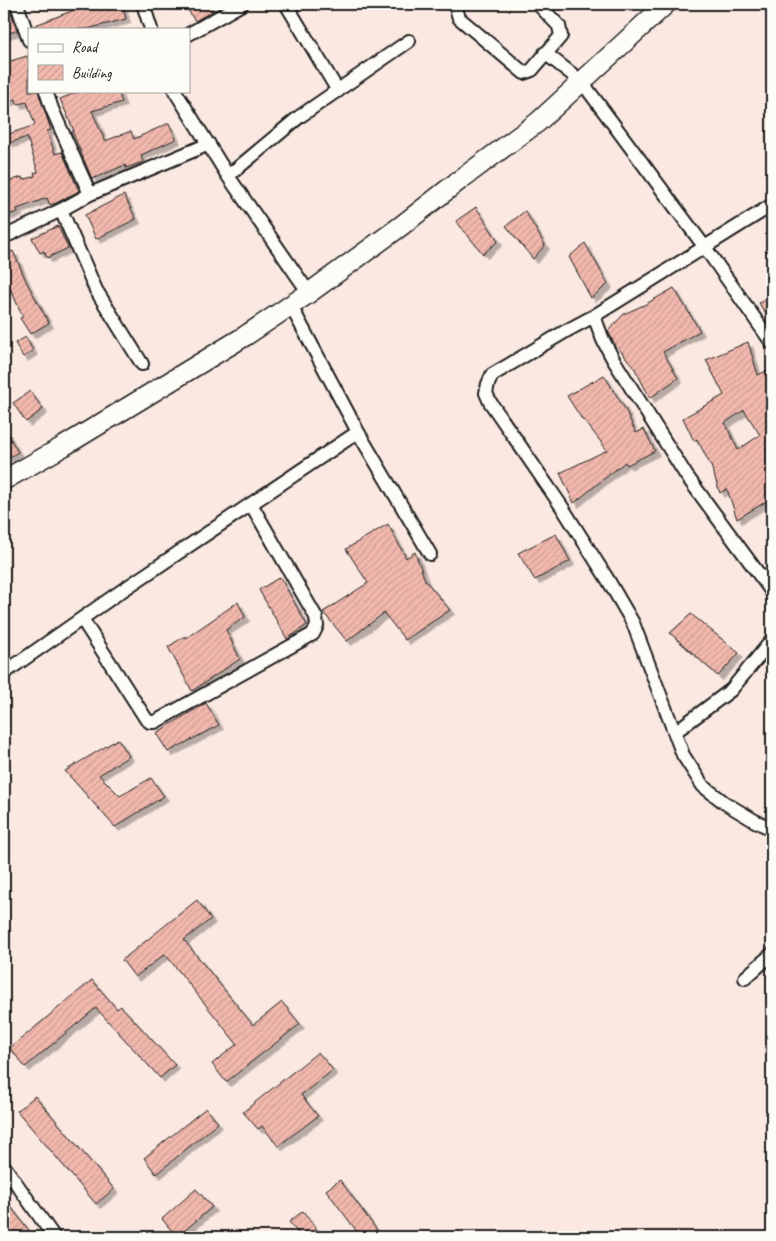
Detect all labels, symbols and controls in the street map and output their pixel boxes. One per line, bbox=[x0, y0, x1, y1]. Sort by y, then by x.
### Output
legend bbox=[28, 28, 190, 92]
text: Road bbox=[72, 38, 99, 57]
text: Building bbox=[72, 64, 112, 83]

